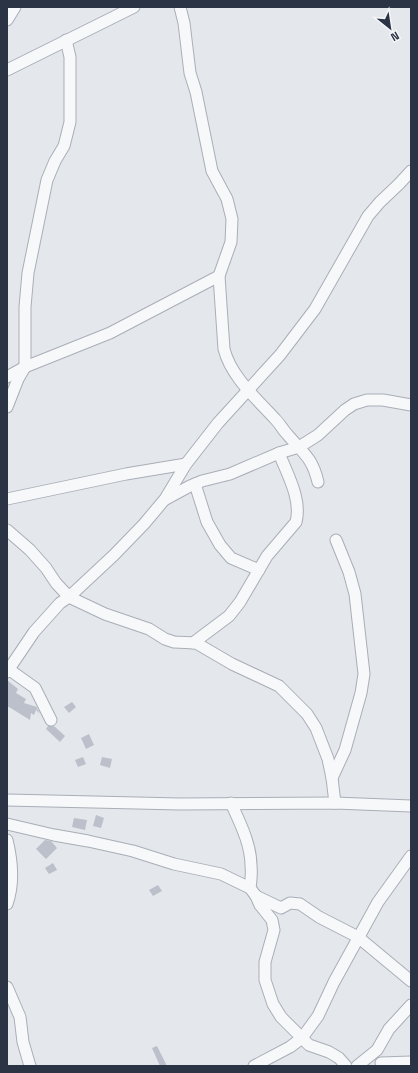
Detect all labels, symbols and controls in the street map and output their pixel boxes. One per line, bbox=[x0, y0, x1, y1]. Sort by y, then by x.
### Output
north arrow bbox=[370, 8, 410, 48]
text: N bbox=[388, 29, 402, 45]

